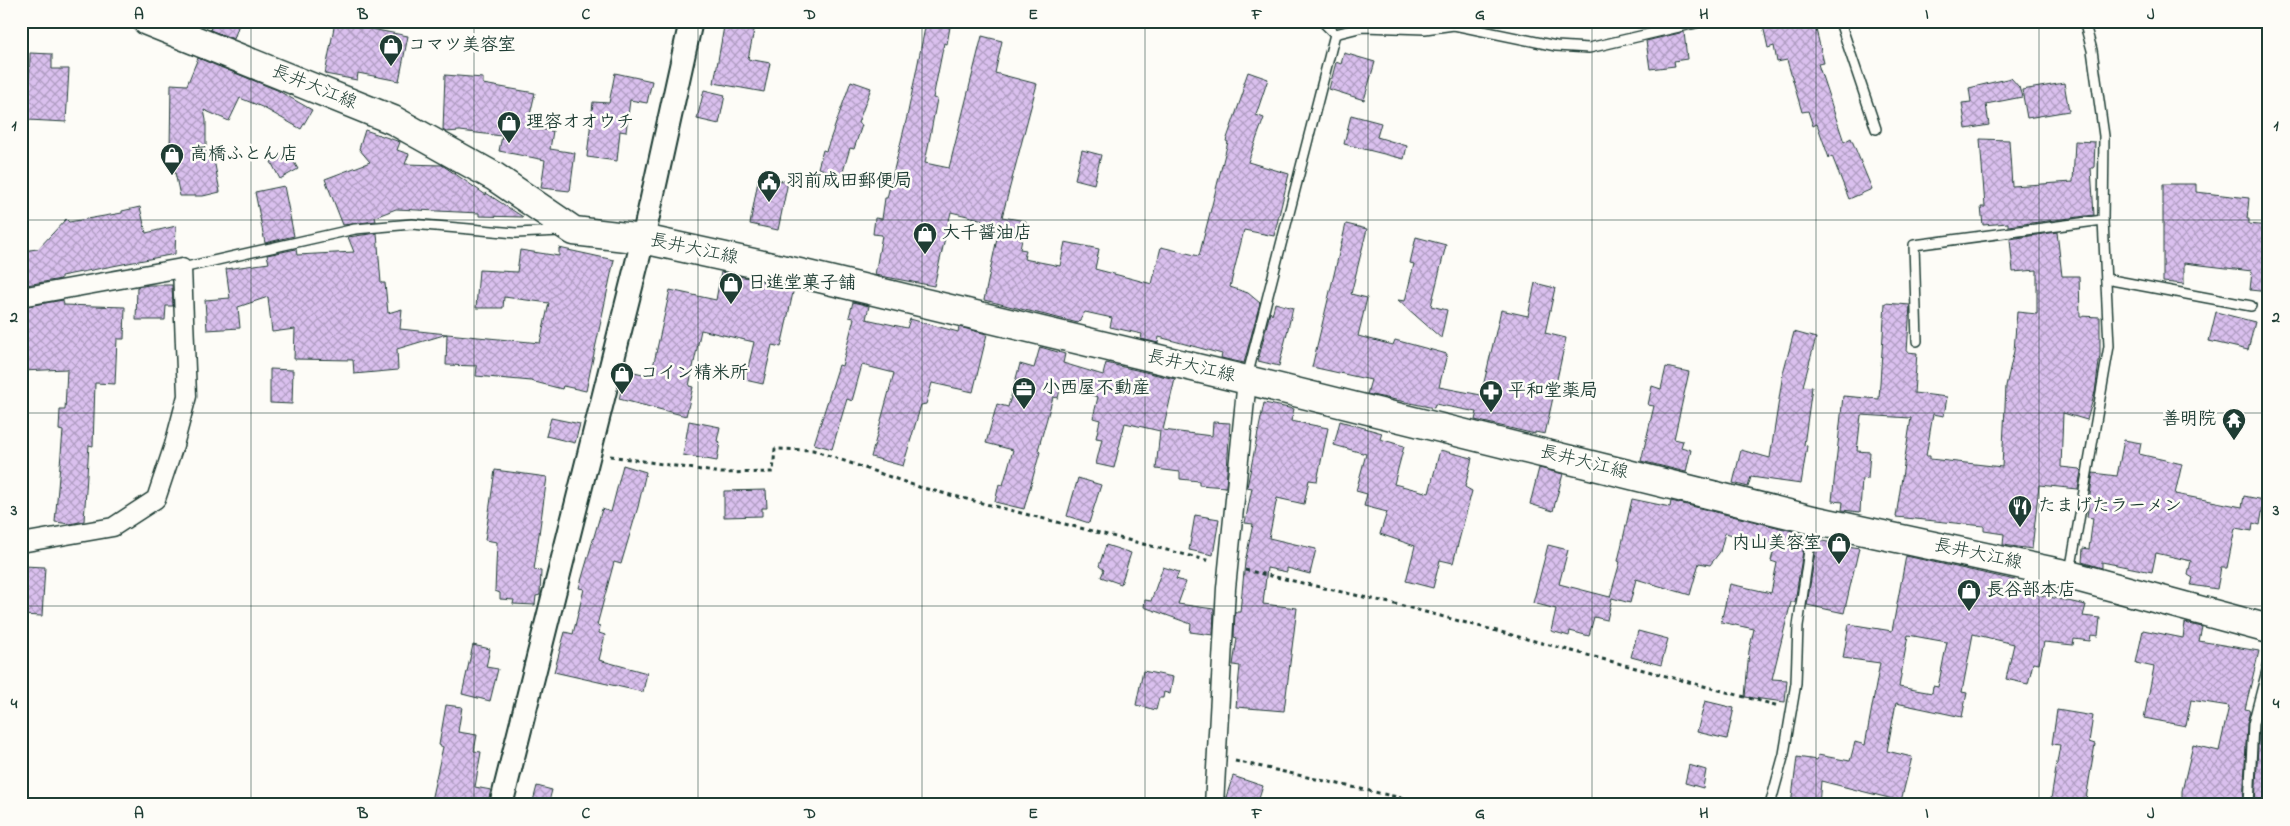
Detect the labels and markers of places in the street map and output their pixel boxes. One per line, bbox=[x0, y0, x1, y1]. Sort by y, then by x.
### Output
shop icon: コマツ美容室 bbox=[378, 33, 404, 67]
place label: コマツ美容室 bbox=[408, 33, 516, 59]
shop icon: 理容オオウチ bbox=[496, 110, 522, 144]
place label: 理容オオウチ bbox=[526, 110, 634, 136]
shop icon: 高橋ふとん店 bbox=[159, 142, 185, 176]
place label: 高橋ふとん店 bbox=[190, 142, 298, 168]
public building icon: 羽前成田郵便局 bbox=[756, 169, 782, 203]
place label: 羽前成田郵便局 bbox=[786, 169, 912, 195]
shop icon: 大千醤油店 bbox=[912, 221, 938, 255]
place label: 大千醤油店 bbox=[942, 221, 1032, 247]
shop icon: 日進堂菓子舗 bbox=[718, 271, 744, 305]
place label: 日進堂菓子舗 bbox=[748, 271, 856, 297]
shop icon: コイン精米所 bbox=[609, 361, 635, 395]
place label: コイン精米所 bbox=[640, 361, 748, 387]
office icon: 小西屋不動産 bbox=[1011, 376, 1037, 410]
place label: 小西屋不動産 bbox=[1042, 376, 1150, 402]
pharmacy icon: 平和堂薬局 bbox=[1478, 379, 1504, 413]
place label: 平和堂薬局 bbox=[1508, 379, 1598, 405]
place label: 善明院 bbox=[2162, 407, 2216, 433]
temple icon: 善明院 bbox=[2221, 407, 2247, 441]
restaurant icon: たまげたラーメン bbox=[2007, 494, 2033, 528]
place label: たまげたラーメン bbox=[2038, 494, 2182, 520]
place label: 内山美容室 bbox=[1732, 531, 1822, 557]
shop icon: 内山美容室 bbox=[1826, 531, 1852, 565]
shop icon: 長谷部本店 bbox=[1956, 578, 1982, 612]
place label: 長谷部本店 bbox=[1986, 578, 2076, 604]

